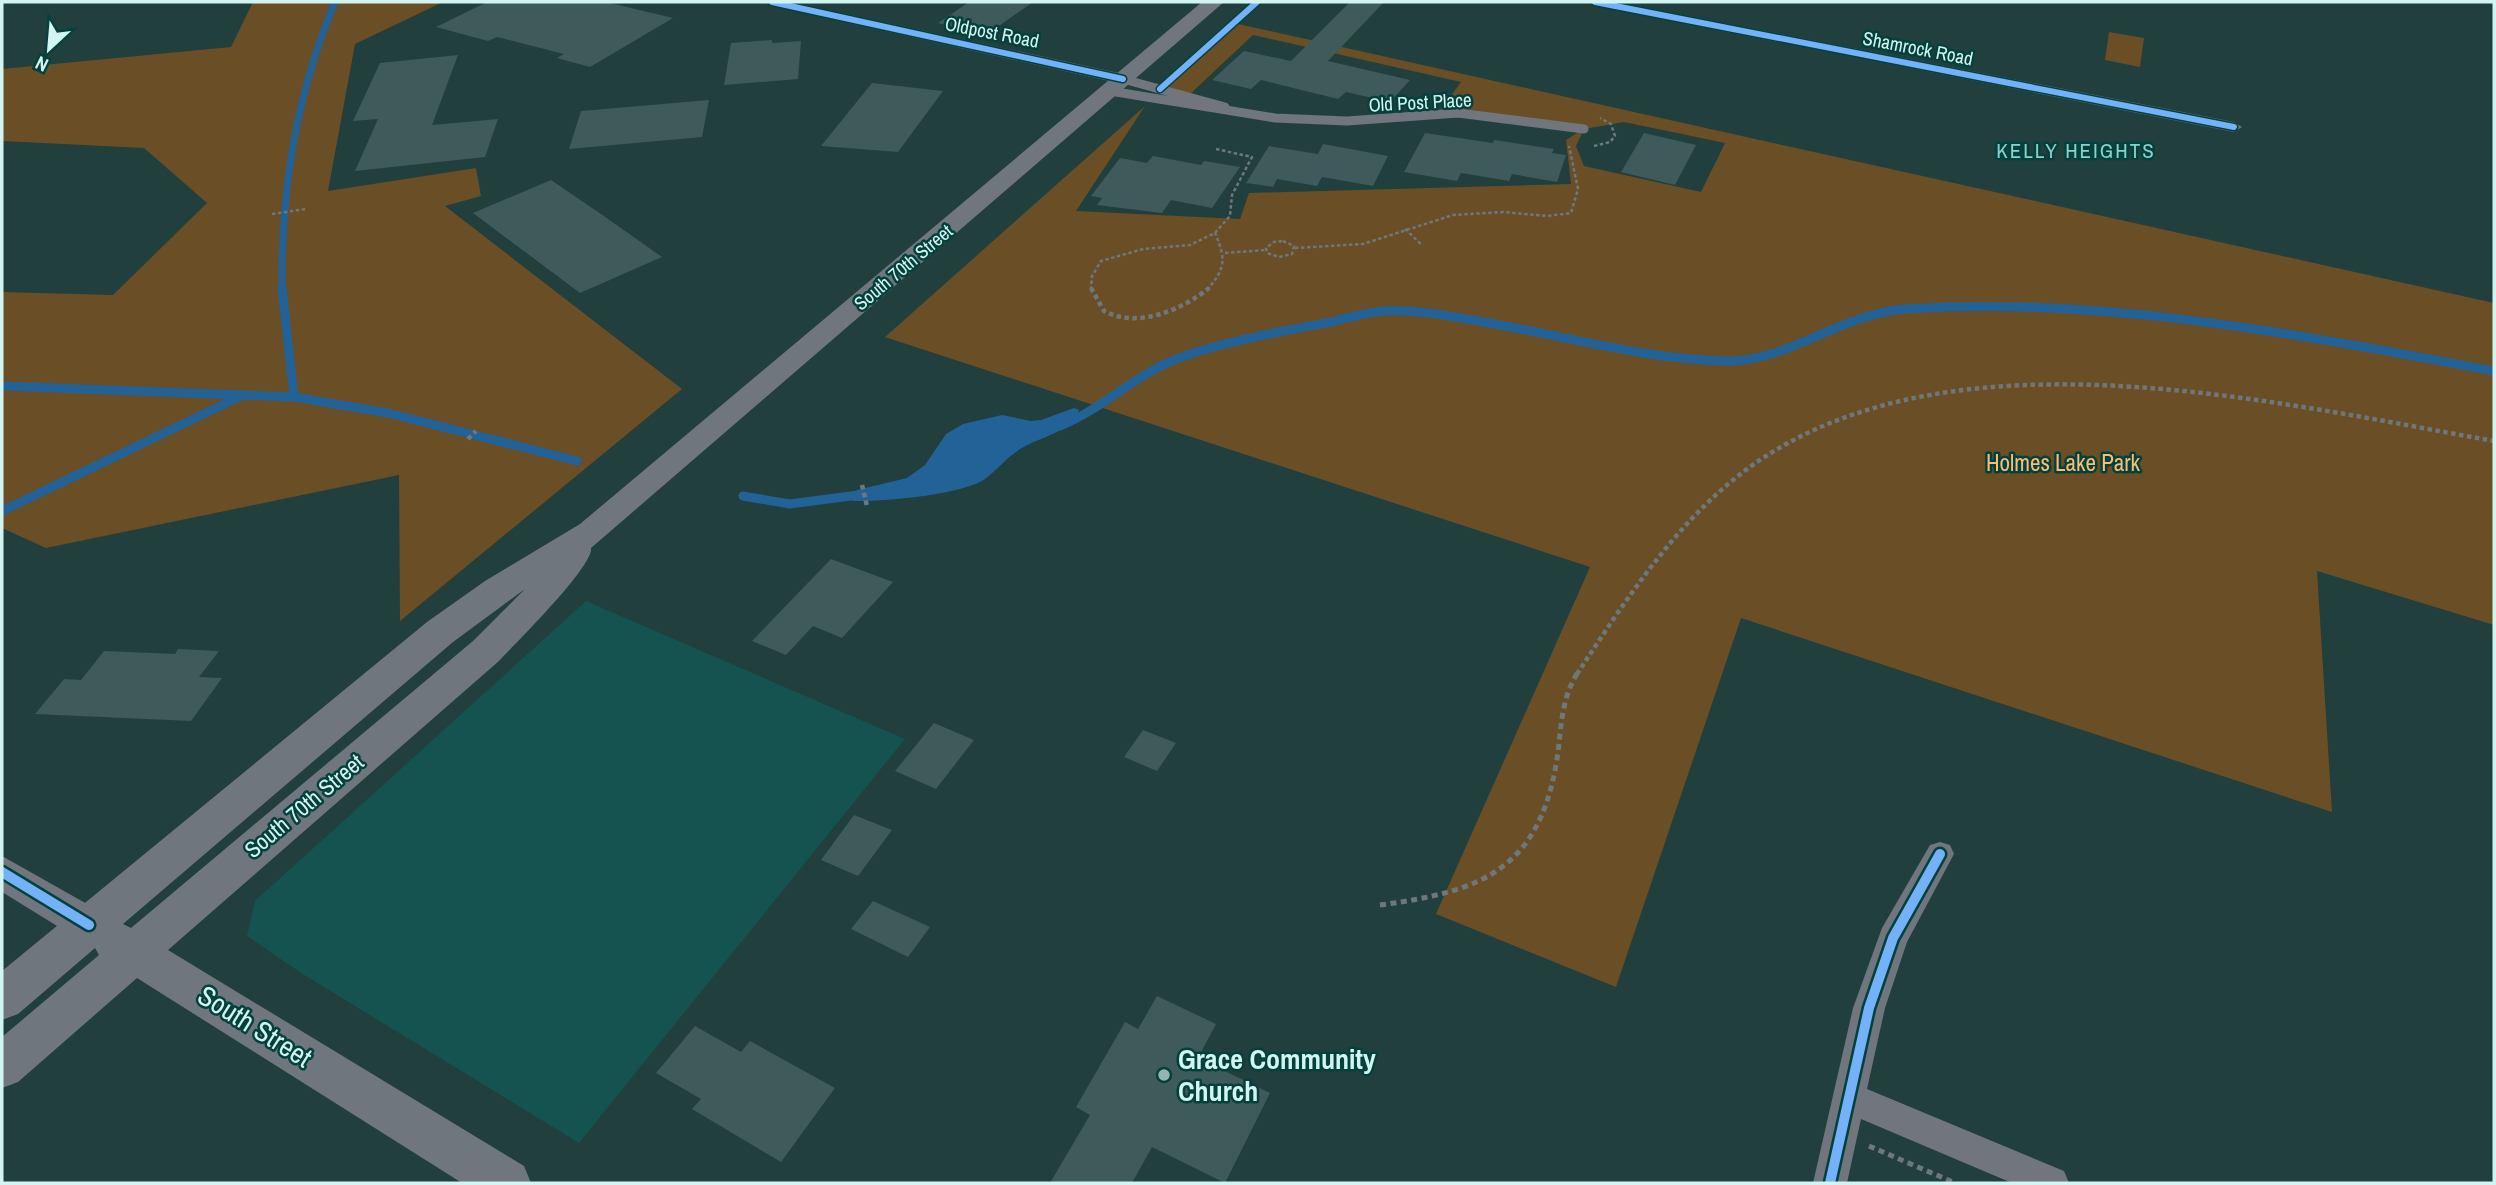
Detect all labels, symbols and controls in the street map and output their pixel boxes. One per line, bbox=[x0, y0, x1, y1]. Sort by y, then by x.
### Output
street label: Oldpost Road bbox=[943, 10, 1041, 54]
north arrow bbox=[14, 14, 84, 84]
street label: Shamrock Road bbox=[1861, 25, 1975, 71]
text: N bbox=[31, 50, 52, 78]
street label: Old Post Place bbox=[1368, 86, 1472, 118]
district label: KELLY HEIGHTS bbox=[1996, 136, 2156, 165]
street label: South 70th Street bbox=[848, 218, 958, 316]
park label: Holmes Lake Park bbox=[1986, 447, 2141, 478]
street label: South 70th Street bbox=[237, 747, 370, 865]
street label: South Street bbox=[191, 976, 319, 1076]
place label: Grace Community Church bbox=[1178, 1040, 1376, 1110]
marker: Grace Community Church bbox=[1156, 1067, 1172, 1083]

